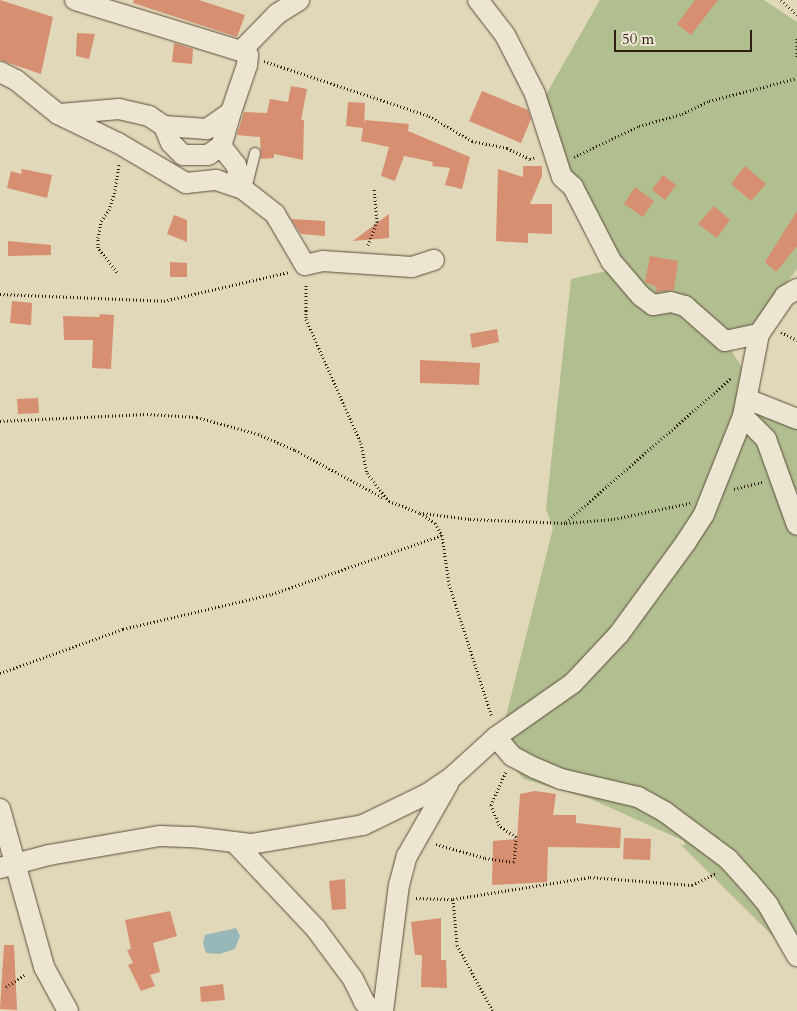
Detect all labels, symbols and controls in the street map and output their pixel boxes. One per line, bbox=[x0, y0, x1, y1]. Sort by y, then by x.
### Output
scale bar bbox=[617, 20, 754, 52]
text: 50 m bbox=[622, 29, 654, 49]

